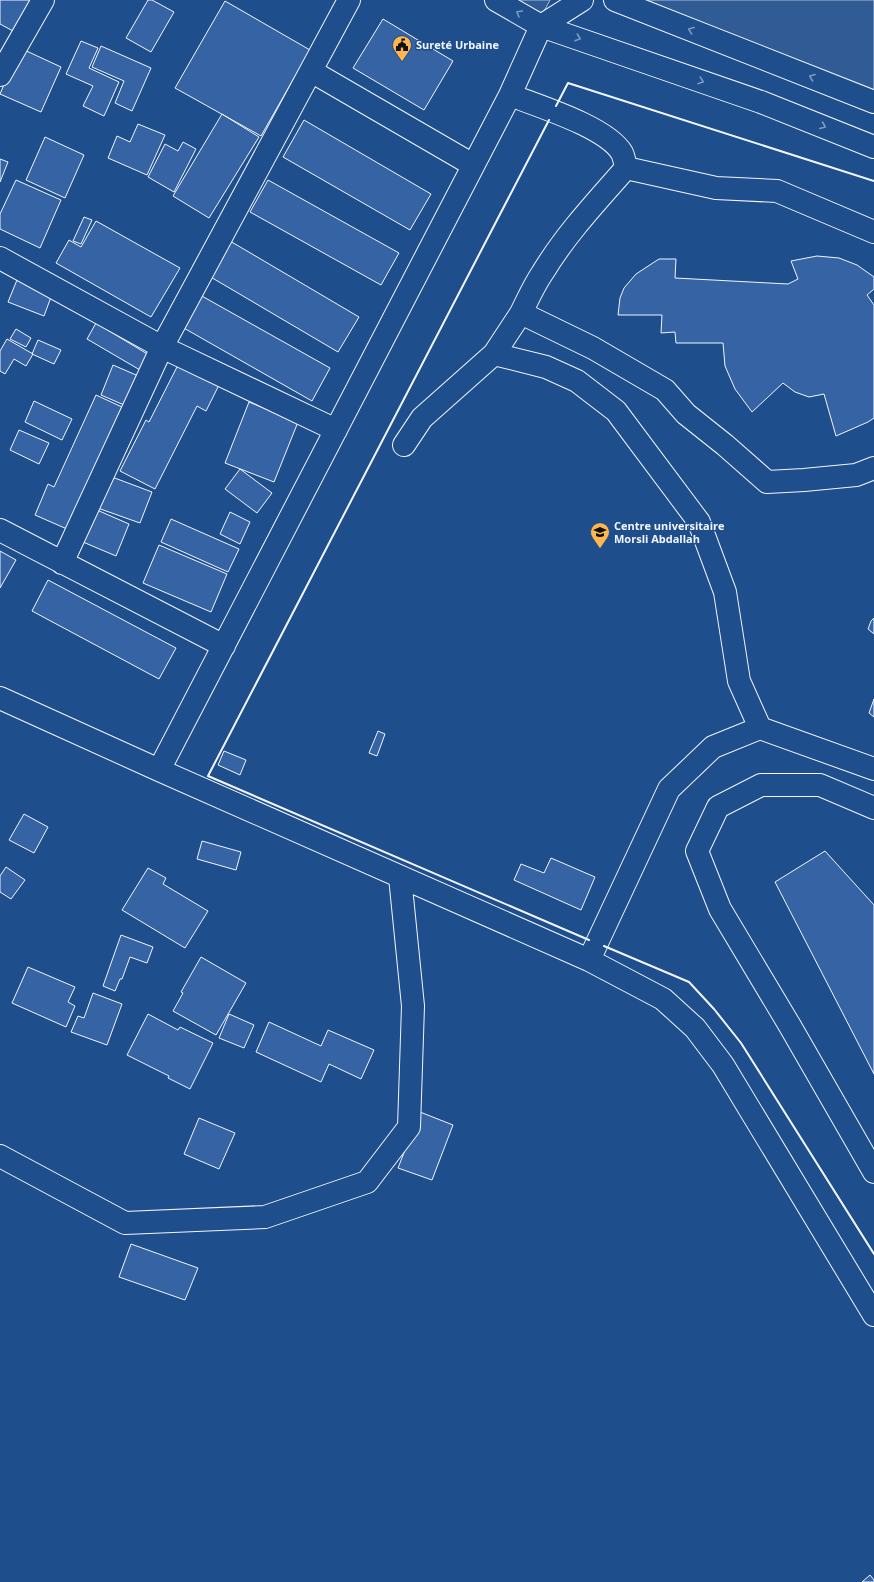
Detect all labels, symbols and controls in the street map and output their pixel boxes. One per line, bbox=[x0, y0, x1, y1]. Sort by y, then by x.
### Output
one-way arrow bbox=[516, 10, 523, 17]
one-way arrow bbox=[687, 26, 694, 34]
public building icon: Sureté Urbaine bbox=[391, 34, 413, 62]
one-way arrow bbox=[574, 34, 581, 42]
place label: Sureté Urbaine bbox=[416, 37, 499, 52]
one-way arrow bbox=[808, 74, 815, 82]
one-way arrow bbox=[697, 76, 704, 84]
one-way arrow bbox=[819, 122, 826, 130]
place label: Centre universitaire Morsli Abdallah bbox=[614, 518, 725, 546]
school or university icon: Centre universitaire Morsli Abdallah bbox=[589, 521, 611, 549]

